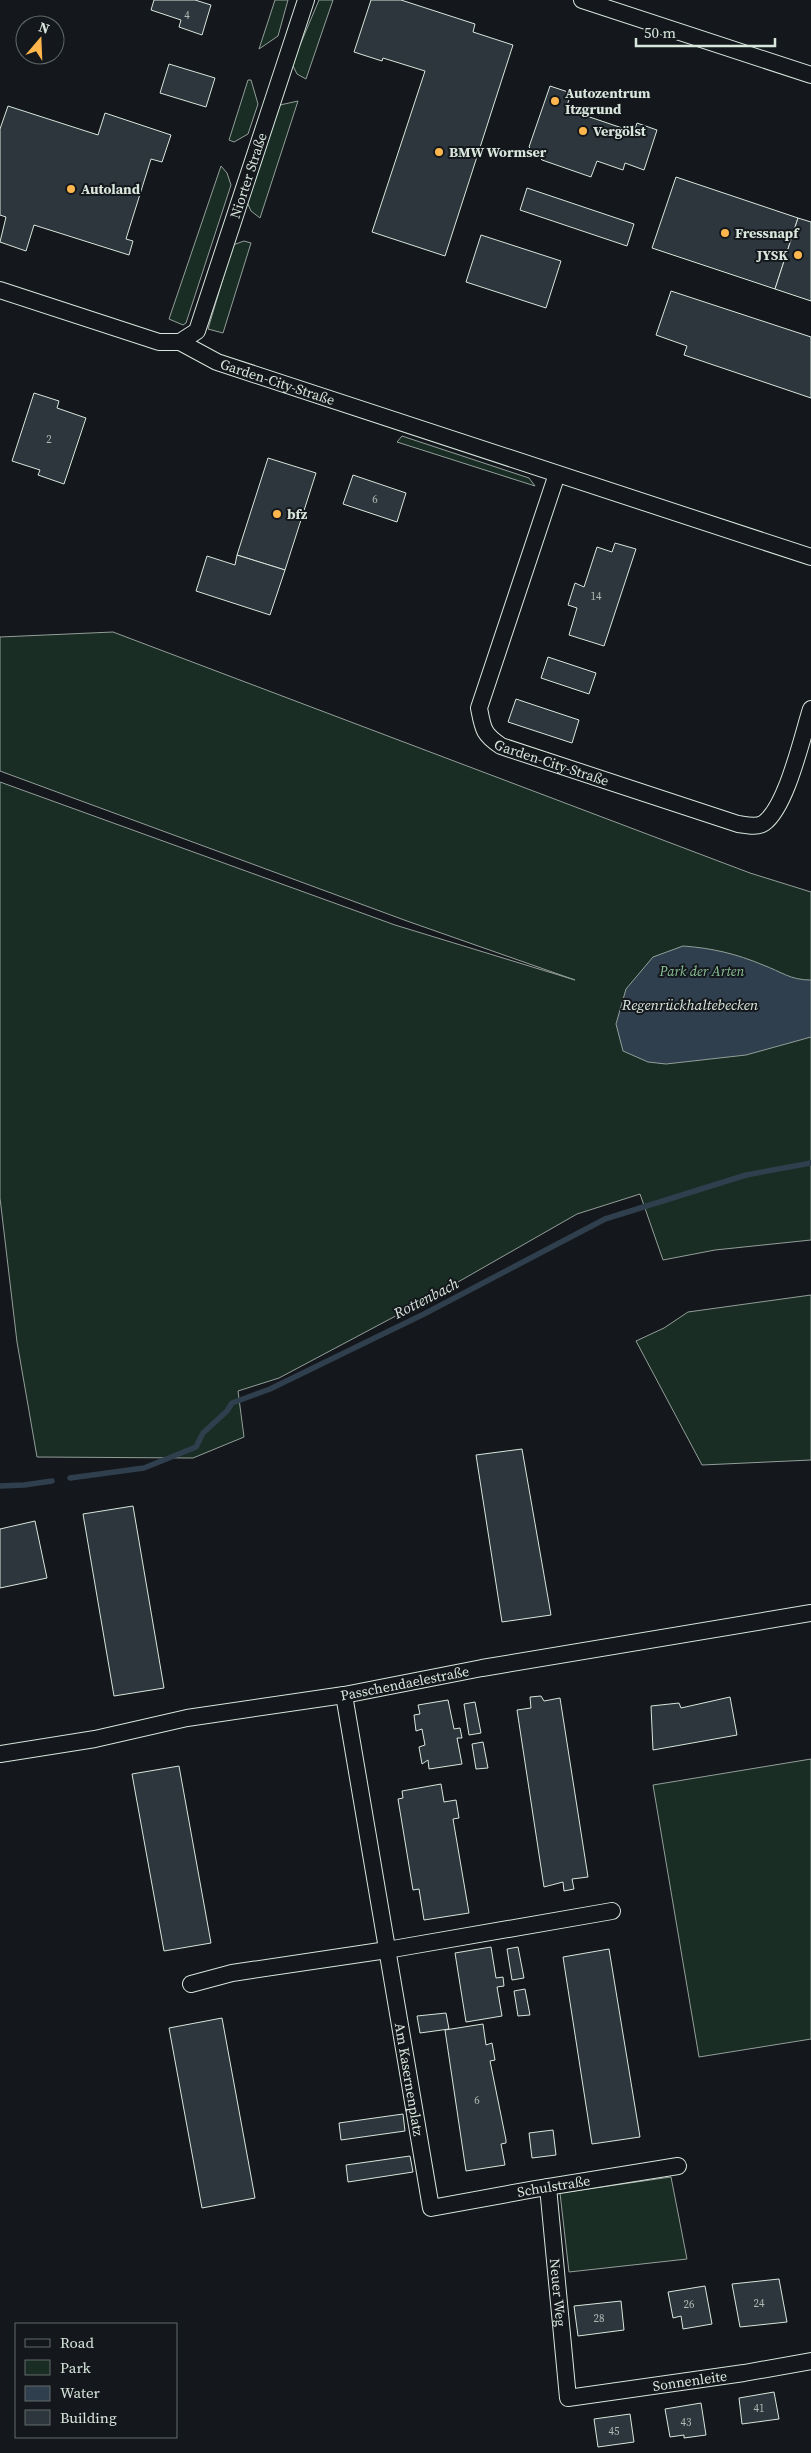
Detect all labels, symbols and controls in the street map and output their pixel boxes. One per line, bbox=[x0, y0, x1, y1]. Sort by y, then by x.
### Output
house number: 4 bbox=[184, 8, 190, 23]
north arrow bbox=[15, 15, 65, 65]
scale bar bbox=[636, 15, 775, 47]
text: N bbox=[36, 17, 52, 39]
text: 50 m bbox=[644, 22, 676, 43]
place label: Autozentrum Itzgrund bbox=[565, 83, 651, 119]
marker: Autozentrum Itzgrund bbox=[549, 95, 561, 107]
place label: Vergölst bbox=[593, 121, 647, 141]
marker: Vergölst bbox=[577, 125, 589, 137]
street label: Niorter Straße bbox=[225, 130, 272, 221]
place label: BMW Wormser bbox=[449, 142, 547, 162]
marker: BMW Wormser bbox=[433, 146, 445, 158]
place label: Autoland bbox=[81, 179, 141, 199]
marker: Autoland bbox=[65, 183, 77, 195]
place label: Fressnapf bbox=[735, 223, 800, 243]
marker: Fressnapf bbox=[719, 227, 731, 239]
place label: JYSK bbox=[756, 245, 788, 265]
marker: JYSK bbox=[792, 249, 804, 261]
street label: Garden-City-Straße bbox=[218, 354, 337, 410]
house number: 2 bbox=[46, 432, 52, 447]
house number: 6 bbox=[372, 492, 378, 507]
place label: bfz bbox=[287, 504, 308, 524]
marker: bfz bbox=[271, 508, 283, 520]
house number: 14 bbox=[591, 589, 602, 604]
street label: Garden-City-Straße bbox=[490, 734, 612, 791]
park label: Park der Arten bbox=[659, 961, 745, 981]
water label: Regenrückhaltebecken bbox=[621, 994, 759, 1015]
water label: Rottenbach bbox=[389, 1273, 462, 1324]
street label: Passchendaelestraße bbox=[339, 1661, 471, 1705]
street label: Am Kasernenplatz bbox=[390, 2021, 429, 2138]
house number: 6 bbox=[474, 2093, 480, 2108]
street label: Schulstraße bbox=[516, 2170, 592, 2202]
street label: Neuer Weg bbox=[545, 2258, 571, 2327]
house number: 24 bbox=[754, 2296, 765, 2311]
house number: 26 bbox=[684, 2297, 695, 2312]
house number: 28 bbox=[594, 2311, 605, 2326]
legend bbox=[15, 2323, 178, 2438]
text: Road bbox=[60, 2332, 94, 2353]
text: Park bbox=[60, 2357, 92, 2378]
street label: Sonnenleite bbox=[651, 2366, 728, 2396]
text: Water bbox=[60, 2382, 101, 2403]
house number: 41 bbox=[754, 2401, 765, 2416]
text: Building bbox=[60, 2407, 117, 2428]
house number: 43 bbox=[681, 2415, 692, 2430]
house number: 45 bbox=[609, 2424, 620, 2439]

